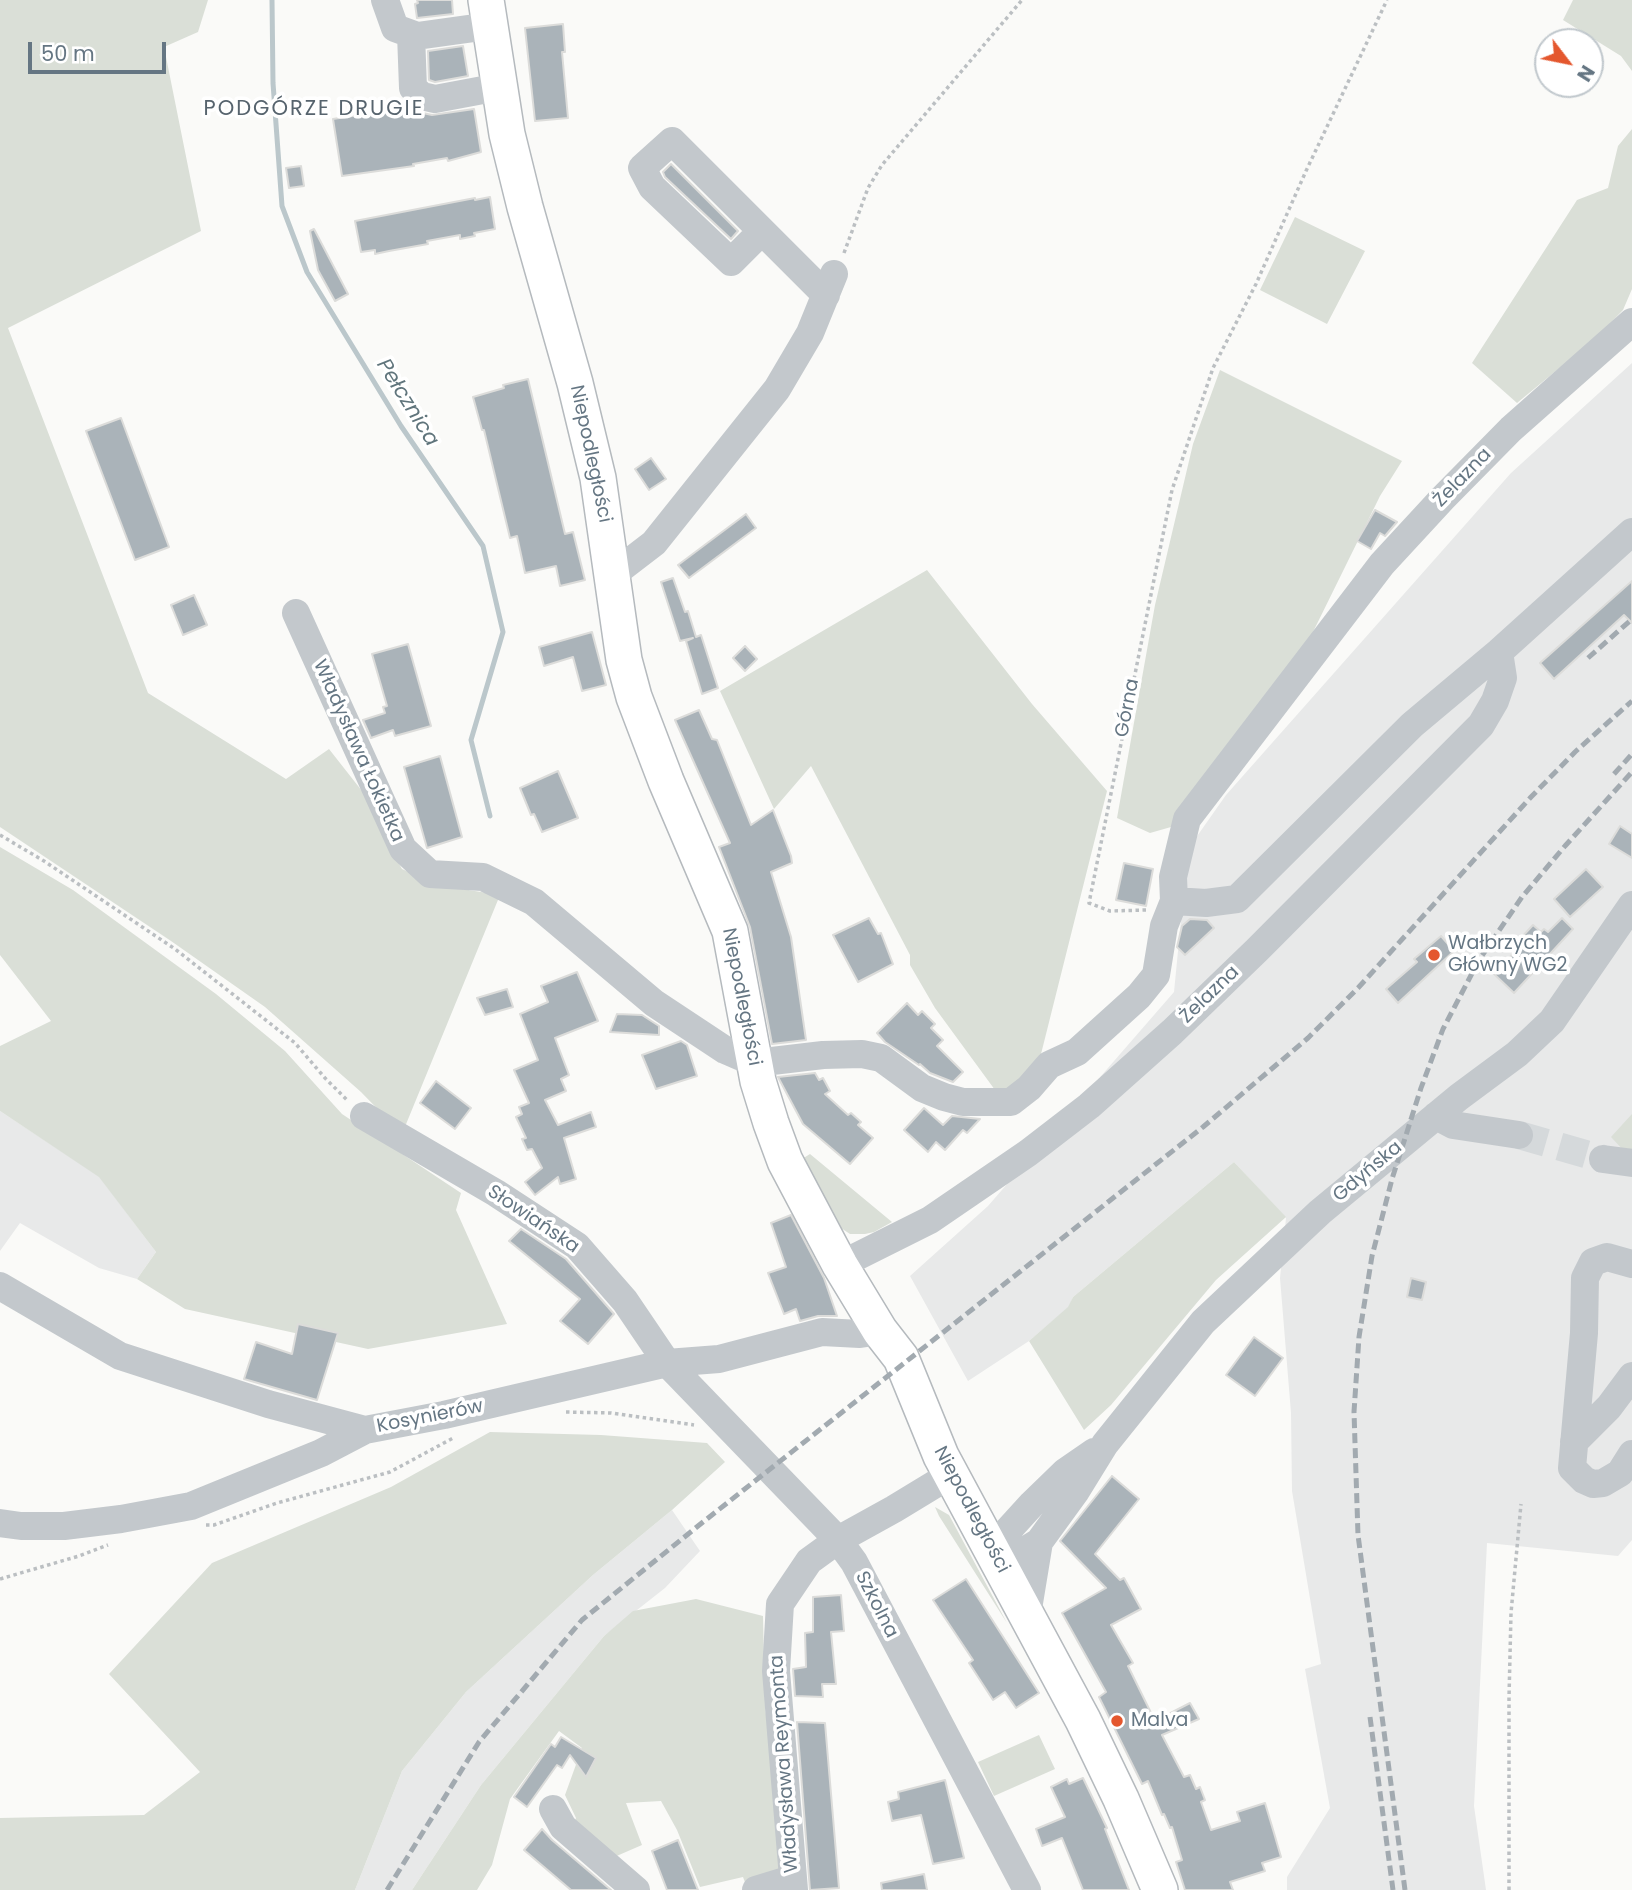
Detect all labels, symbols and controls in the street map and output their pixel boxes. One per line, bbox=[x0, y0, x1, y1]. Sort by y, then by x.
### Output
scale bar bbox=[32, 28, 170, 72]
north arrow bbox=[1534, 28, 1604, 98]
text: 50 m bbox=[41, 39, 95, 68]
text: N bbox=[1570, 60, 1601, 87]
district label: PODGÓRZE DRUGIE bbox=[205, 97, 423, 123]
water label: Pełcznica bbox=[370, 355, 444, 451]
street label: Niepodległości bbox=[564, 383, 616, 525]
street label: Żelazna bbox=[1429, 444, 1497, 512]
street label: Władysława Łokietka bbox=[308, 656, 408, 846]
street label: Górna bbox=[1111, 677, 1145, 739]
street label: Niepodległości bbox=[716, 926, 766, 1068]
place label: Wałbrzych Główny WG2 bbox=[1448, 933, 1567, 977]
marker: Wałbrzych Główny WG2 bbox=[1426, 947, 1442, 963]
street label: Żelazna bbox=[1176, 961, 1244, 1029]
street label: Gdyńska bbox=[1329, 1137, 1407, 1207]
street label: Słowiańska bbox=[483, 1181, 583, 1259]
street label: Kosynierów bbox=[375, 1396, 485, 1438]
street label: Niepodległości bbox=[928, 1443, 1014, 1577]
street label: Szkolna bbox=[850, 1568, 902, 1642]
street label: Władysława Reymonta bbox=[766, 1654, 804, 1874]
place label: Malva bbox=[1131, 1710, 1188, 1732]
marker: Malva bbox=[1109, 1713, 1125, 1729]

